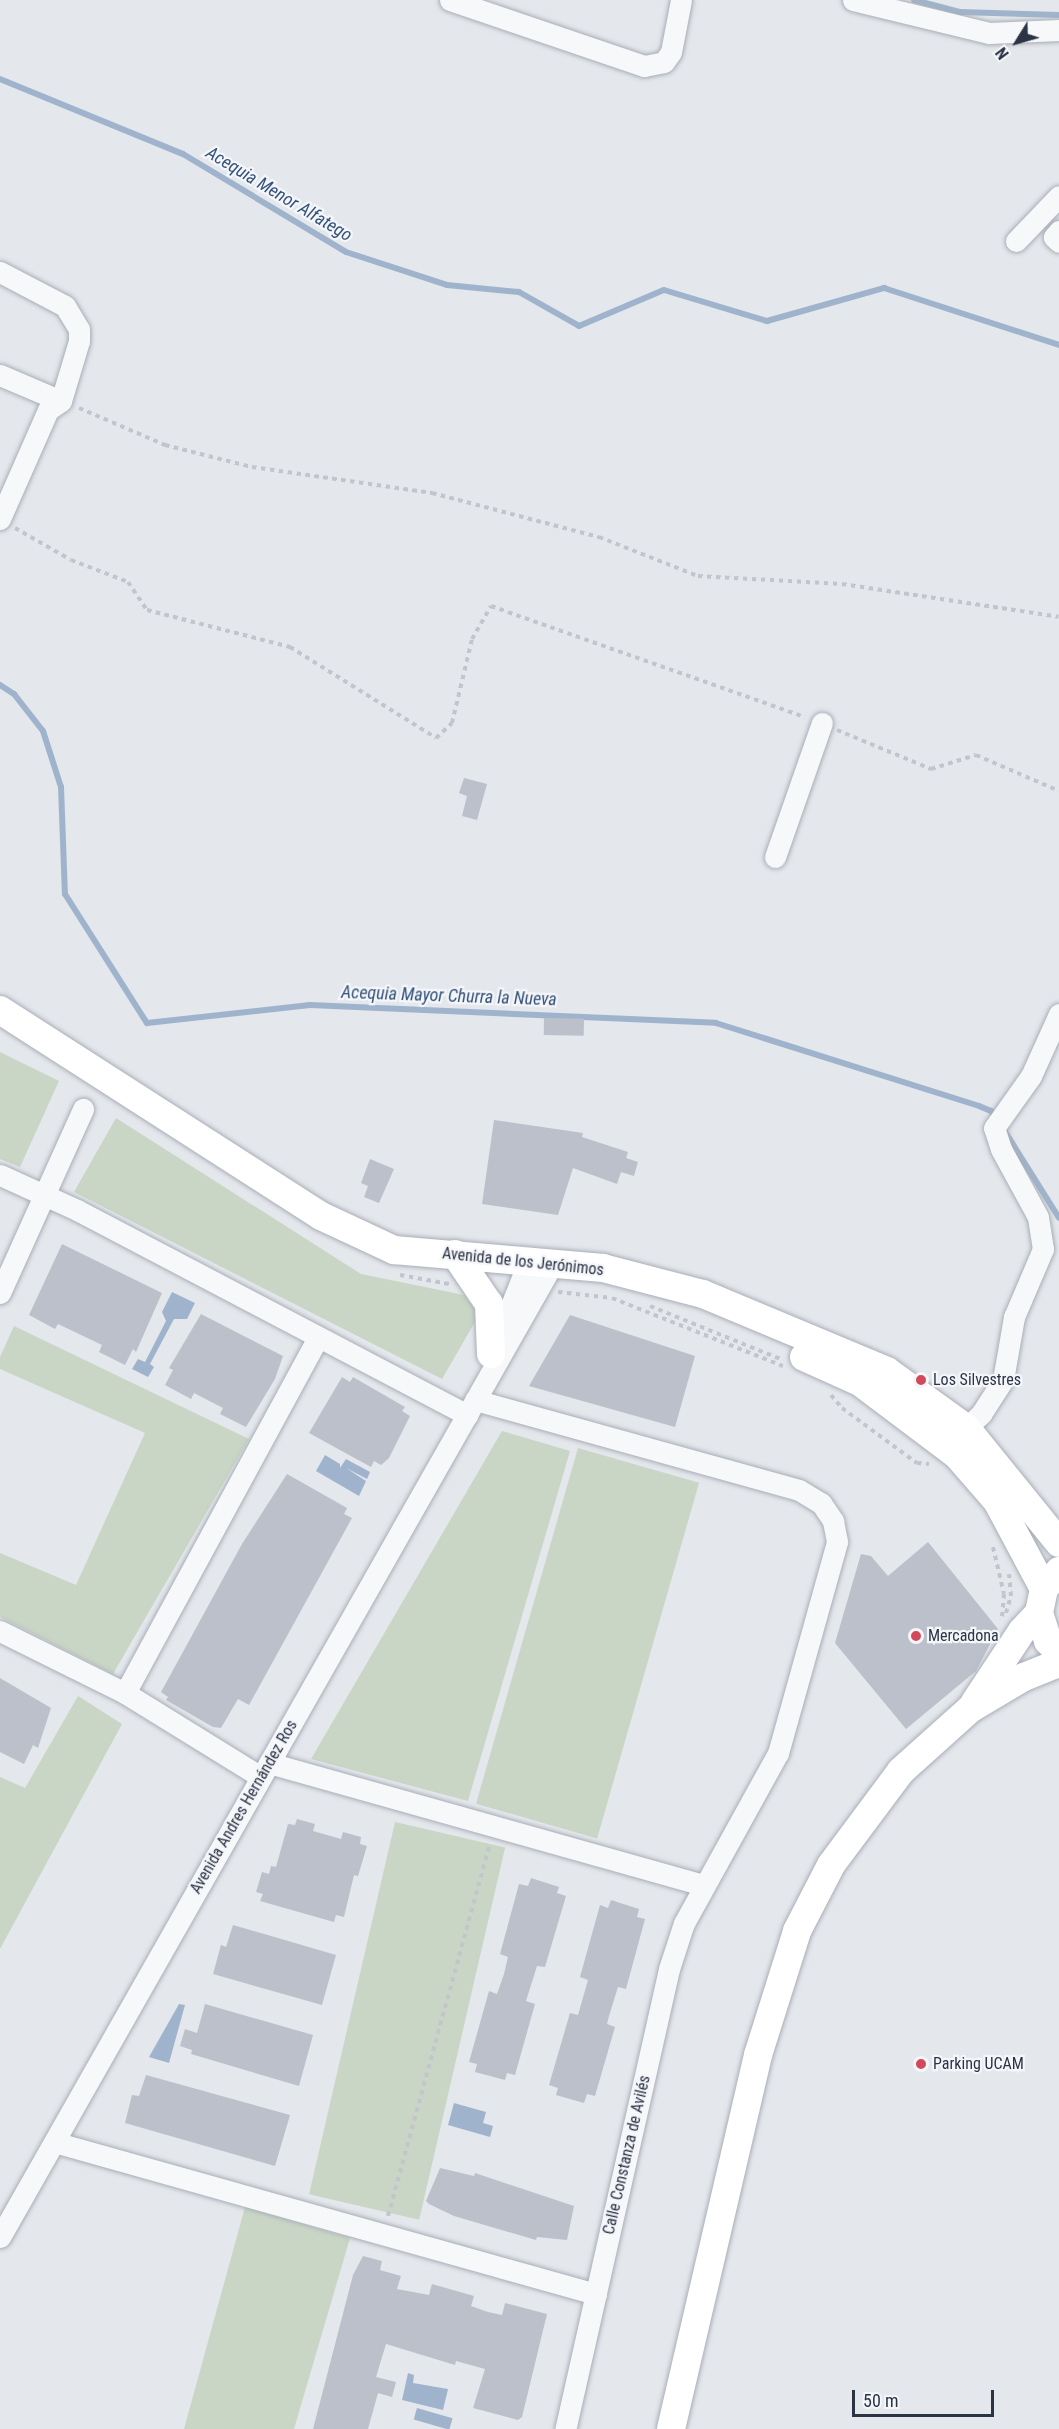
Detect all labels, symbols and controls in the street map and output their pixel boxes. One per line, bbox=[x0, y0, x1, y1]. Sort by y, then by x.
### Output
north arrow bbox=[987, 12, 1047, 72]
text: N bbox=[992, 44, 1013, 63]
water label: Acequia Menor Alfatego bbox=[202, 142, 356, 246]
water label: Acequia Mayor Churra la Nueva bbox=[341, 981, 557, 1011]
street label: Avenida de los Jerónimos bbox=[441, 1244, 605, 1280]
place label: Los Silvestres bbox=[933, 1370, 1021, 1390]
marker: Los Silvestres bbox=[914, 1373, 928, 1387]
place label: Mercadona bbox=[928, 1626, 999, 1646]
marker: Mercadona bbox=[909, 1629, 923, 1643]
street label: Avenida Andres Hernández Ros bbox=[186, 1717, 302, 1897]
place label: Parking UCAM bbox=[933, 2054, 1024, 2074]
marker: Parking UCAM bbox=[914, 2057, 928, 2071]
street label: Calle Constanza de Avilés bbox=[599, 2074, 655, 2236]
scale bar bbox=[855, 2378, 998, 2416]
text: 50 m bbox=[863, 2390, 898, 2411]

